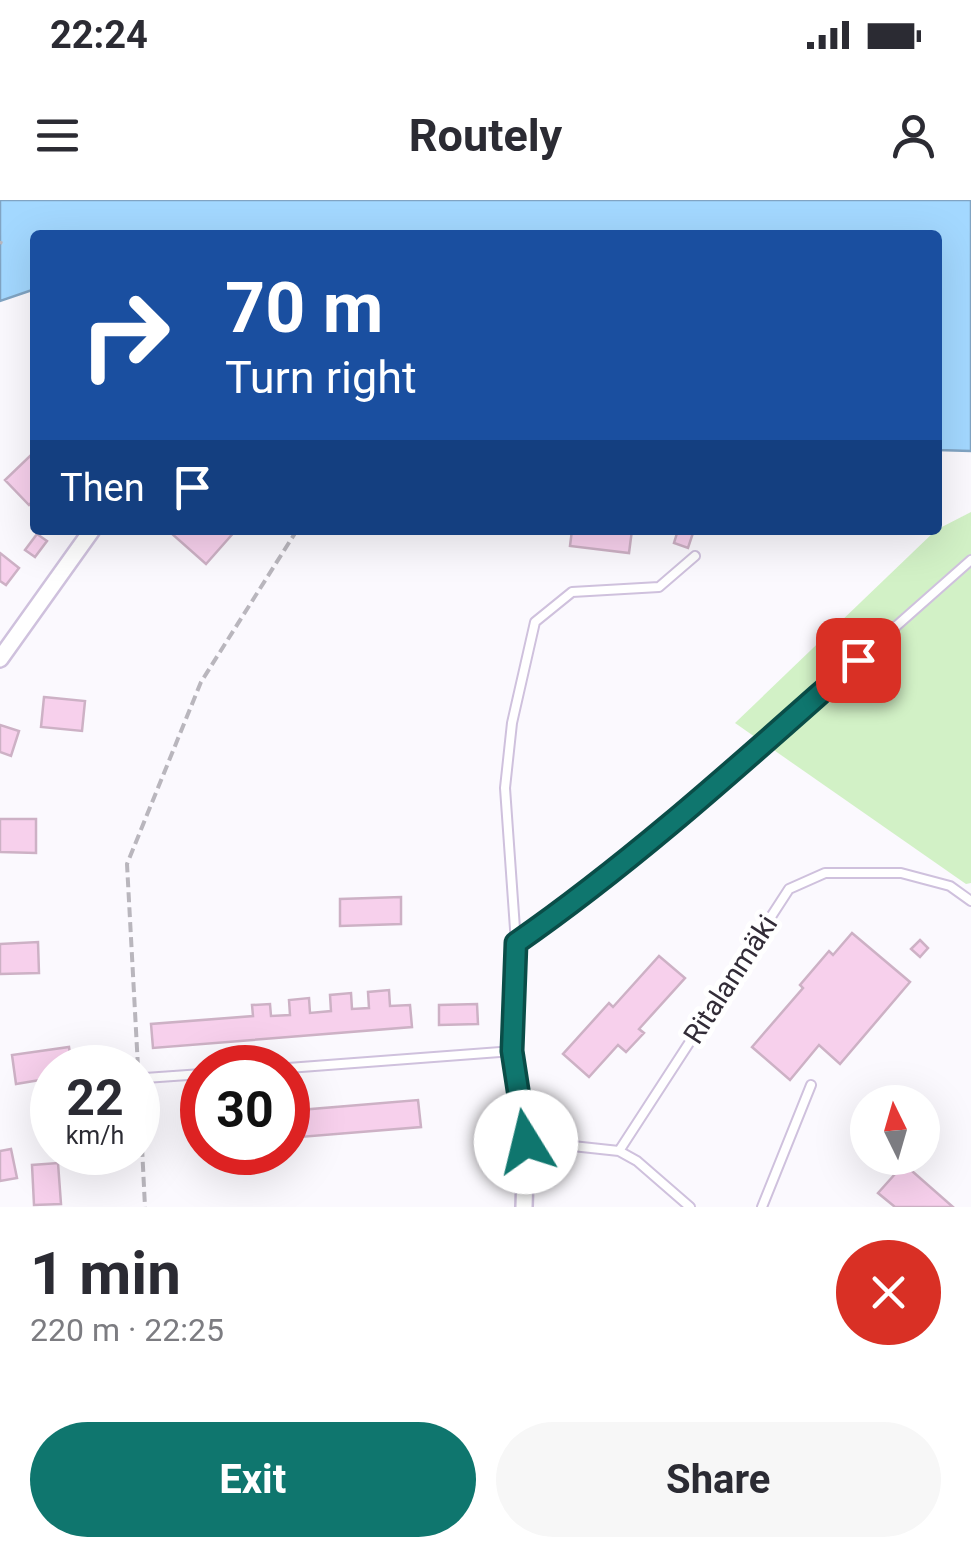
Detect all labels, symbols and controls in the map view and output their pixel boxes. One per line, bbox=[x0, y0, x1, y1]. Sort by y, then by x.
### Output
text: 22:24 bbox=[50, 13, 148, 57]
icon: menu bbox=[30, 108, 85, 163]
icon: person bbox=[886, 108, 941, 163]
text: Routely bbox=[409, 109, 562, 162]
text: 70 m bbox=[225, 267, 383, 349]
icon: right bbox=[60, 270, 190, 400]
text: Turn right bbox=[225, 351, 417, 404]
icon: arrive bbox=[165, 460, 220, 515]
text: Then bbox=[60, 466, 145, 510]
pin bbox=[816, 618, 901, 703]
icon: arrive bbox=[831, 633, 886, 688]
street label: Ritalanmäki bbox=[677, 909, 784, 1050]
speed limit sign: 30 bbox=[180, 1045, 310, 1175]
text: 22 bbox=[66, 1069, 124, 1127]
north arrow bbox=[850, 1085, 940, 1175]
map controls bbox=[850, 1085, 940, 1175]
position arrow bbox=[474, 1090, 578, 1194]
text: km/h bbox=[66, 1121, 124, 1150]
text: 1 min bbox=[30, 1238, 181, 1309]
button: close bbox=[836, 1240, 941, 1345]
text: 220 m · 22:25 bbox=[30, 1311, 224, 1349]
button: Exit bbox=[30, 1422, 476, 1537]
button: Share bbox=[496, 1422, 941, 1537]

